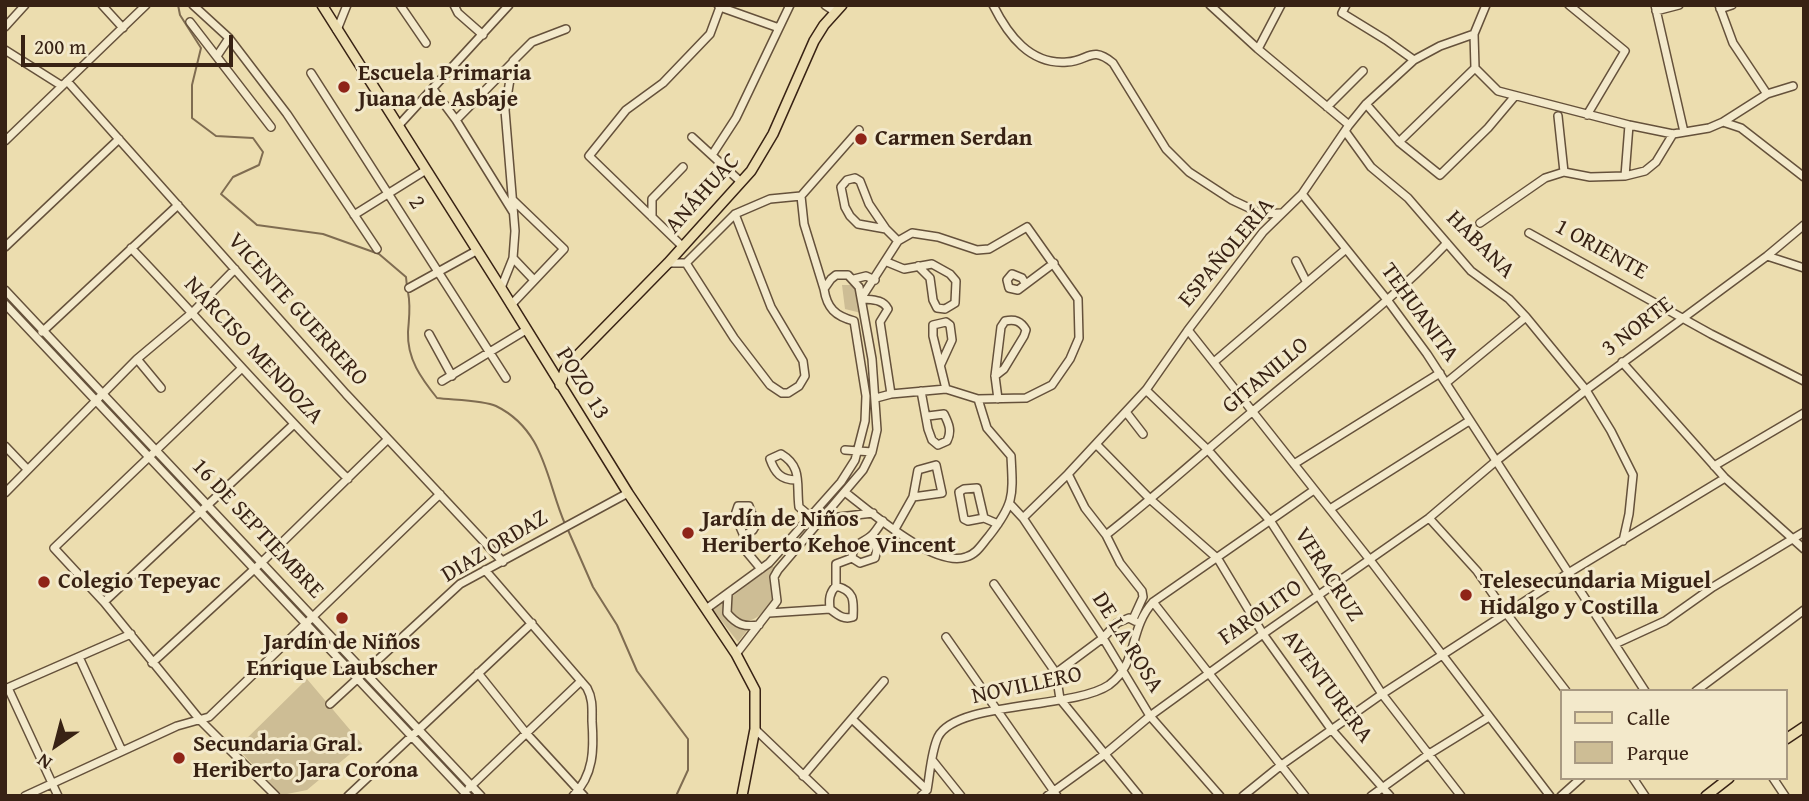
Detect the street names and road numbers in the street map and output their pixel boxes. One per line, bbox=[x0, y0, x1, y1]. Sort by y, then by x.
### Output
street label: ANÁHUAC bbox=[660, 148, 746, 240]
street label: 2 bbox=[401, 191, 431, 215]
street label: ESPAÑOLERÍA bbox=[1173, 193, 1281, 313]
street label: HABANA bbox=[1440, 205, 1520, 285]
street label: 1 ORIENTE bbox=[1550, 213, 1652, 287]
street label: VICENTE GUERRERO bbox=[221, 228, 373, 392]
street label: TEHUANITA bbox=[1374, 258, 1464, 368]
street label: NARCISO MENDOZA bbox=[178, 271, 328, 431]
street label: 3 NORTE bbox=[1597, 291, 1679, 363]
street label: GITANILLO bbox=[1217, 332, 1315, 420]
street label: POZO 13 bbox=[549, 343, 615, 425]
street label: 16 DE SEPTIEMBRE bbox=[185, 453, 329, 605]
street label: DIAZ ORDAZ bbox=[437, 505, 553, 589]
street label: VERACRUZ bbox=[1287, 523, 1369, 627]
street label: FAROLITO bbox=[1214, 574, 1308, 652]
street label: DE LA ROSA bbox=[1085, 588, 1169, 698]
street label: AVENTURERA bbox=[1276, 625, 1378, 749]
street label: NOVILLERO bbox=[969, 661, 1085, 711]

